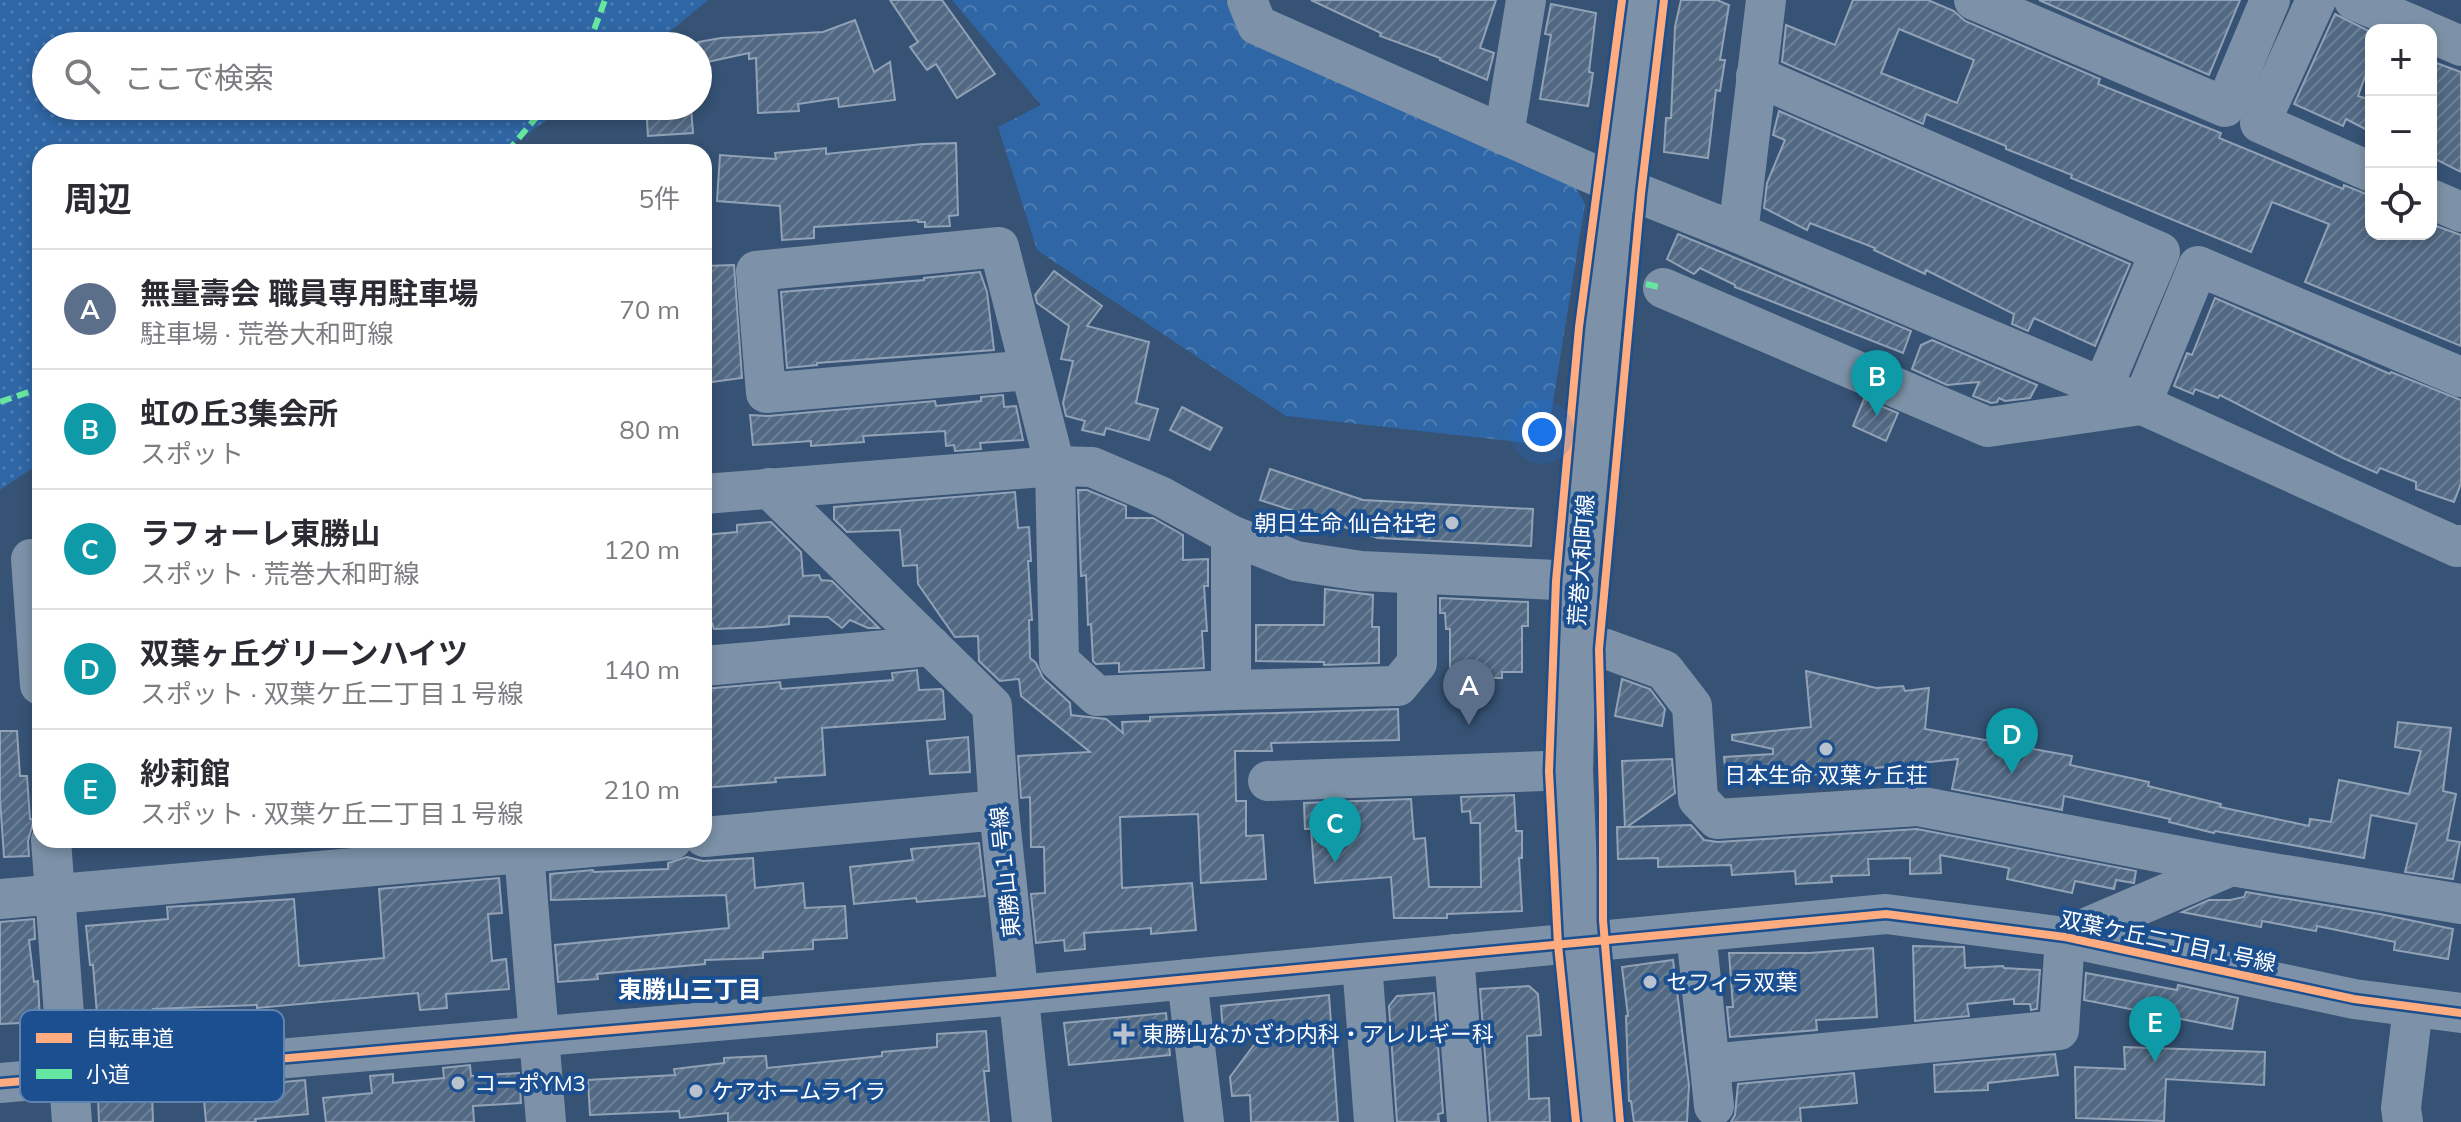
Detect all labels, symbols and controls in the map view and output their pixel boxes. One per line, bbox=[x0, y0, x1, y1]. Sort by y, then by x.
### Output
map controls bbox=[2365, 24, 2437, 240]
button: + bbox=[2365, 24, 2437, 96]
search box bbox=[32, 32, 712, 120]
icon: search bbox=[60, 54, 104, 98]
text: ここで検索 bbox=[124, 59, 274, 97]
button: − bbox=[2365, 96, 2437, 168]
button: locate bbox=[2365, 168, 2437, 240]
text: 周辺 bbox=[64, 177, 132, 220]
text: 5件 bbox=[638, 182, 680, 215]
text: 無量壽会 職員専用駐車場 bbox=[140, 274, 478, 312]
text: A bbox=[80, 293, 100, 326]
text: 70 m bbox=[619, 293, 680, 326]
text: 駐車場 · 荒巻大和町線 bbox=[140, 317, 394, 350]
pin: B bbox=[1851, 350, 1903, 416]
text: 虹の丘3集会所 bbox=[140, 394, 338, 432]
your location bbox=[1522, 412, 1562, 452]
text: B bbox=[81, 413, 99, 446]
text: 80 m bbox=[619, 413, 680, 446]
text: スポット bbox=[140, 437, 244, 470]
street label: 荒巻大和町線 bbox=[1562, 493, 1600, 627]
place label: 朝日生命 仙台社宅 bbox=[1254, 509, 1436, 537]
text: ラフォーレ東勝山 bbox=[140, 514, 380, 552]
marker: 朝日生命 仙台社宅 bbox=[1443, 514, 1461, 532]
text: C bbox=[81, 533, 99, 566]
text: 120 m bbox=[604, 533, 680, 566]
text: スポット · 荒巻大和町線 bbox=[140, 557, 420, 590]
text: 双葉ヶ丘グリーンハイツ bbox=[140, 634, 468, 672]
text: D bbox=[80, 653, 100, 686]
text: 140 m bbox=[604, 653, 680, 686]
pin: A bbox=[1443, 659, 1495, 725]
text: スポット · 双葉ケ丘二丁目１号線 bbox=[140, 677, 524, 710]
pin: D bbox=[1986, 708, 2038, 774]
marker: 日本生命 双葉ヶ丘荘 bbox=[1817, 740, 1835, 758]
text: 紗莉館 bbox=[140, 754, 230, 792]
place label: 日本生命 双葉ヶ丘荘 bbox=[1724, 761, 1928, 789]
text: E bbox=[82, 773, 98, 806]
text: 210 m bbox=[604, 773, 680, 806]
text: スポット · 双葉ケ丘二丁目１号線 bbox=[140, 797, 524, 830]
pin: C bbox=[1309, 797, 1361, 863]
street label: 東勝山１号線 bbox=[984, 805, 1026, 939]
street label: 双葉ケ丘二丁目１号線 bbox=[2057, 904, 2279, 978]
place label: セフィラ双葉 bbox=[1666, 968, 1798, 996]
marker: セフィラ双葉 bbox=[1641, 973, 1659, 991]
district label: 東勝山三丁目 bbox=[618, 974, 762, 1004]
pin: E bbox=[2129, 996, 2181, 1062]
legend bbox=[20, 1010, 284, 1102]
place label: 東勝山なかざわ内科・アレルギー科 bbox=[1142, 1020, 1494, 1048]
marker: 東勝山なかざわ内科・アレルギー科 bbox=[1113, 1023, 1135, 1045]
text: 自転車道 bbox=[86, 1024, 174, 1052]
text: 小道 bbox=[86, 1060, 130, 1088]
place label: コーポYM3 bbox=[474, 1069, 586, 1097]
marker: コーポYM3 bbox=[449, 1074, 467, 1092]
place label: ケアホームライラ bbox=[712, 1077, 886, 1105]
marker: ケアホームライラ bbox=[687, 1082, 705, 1100]

